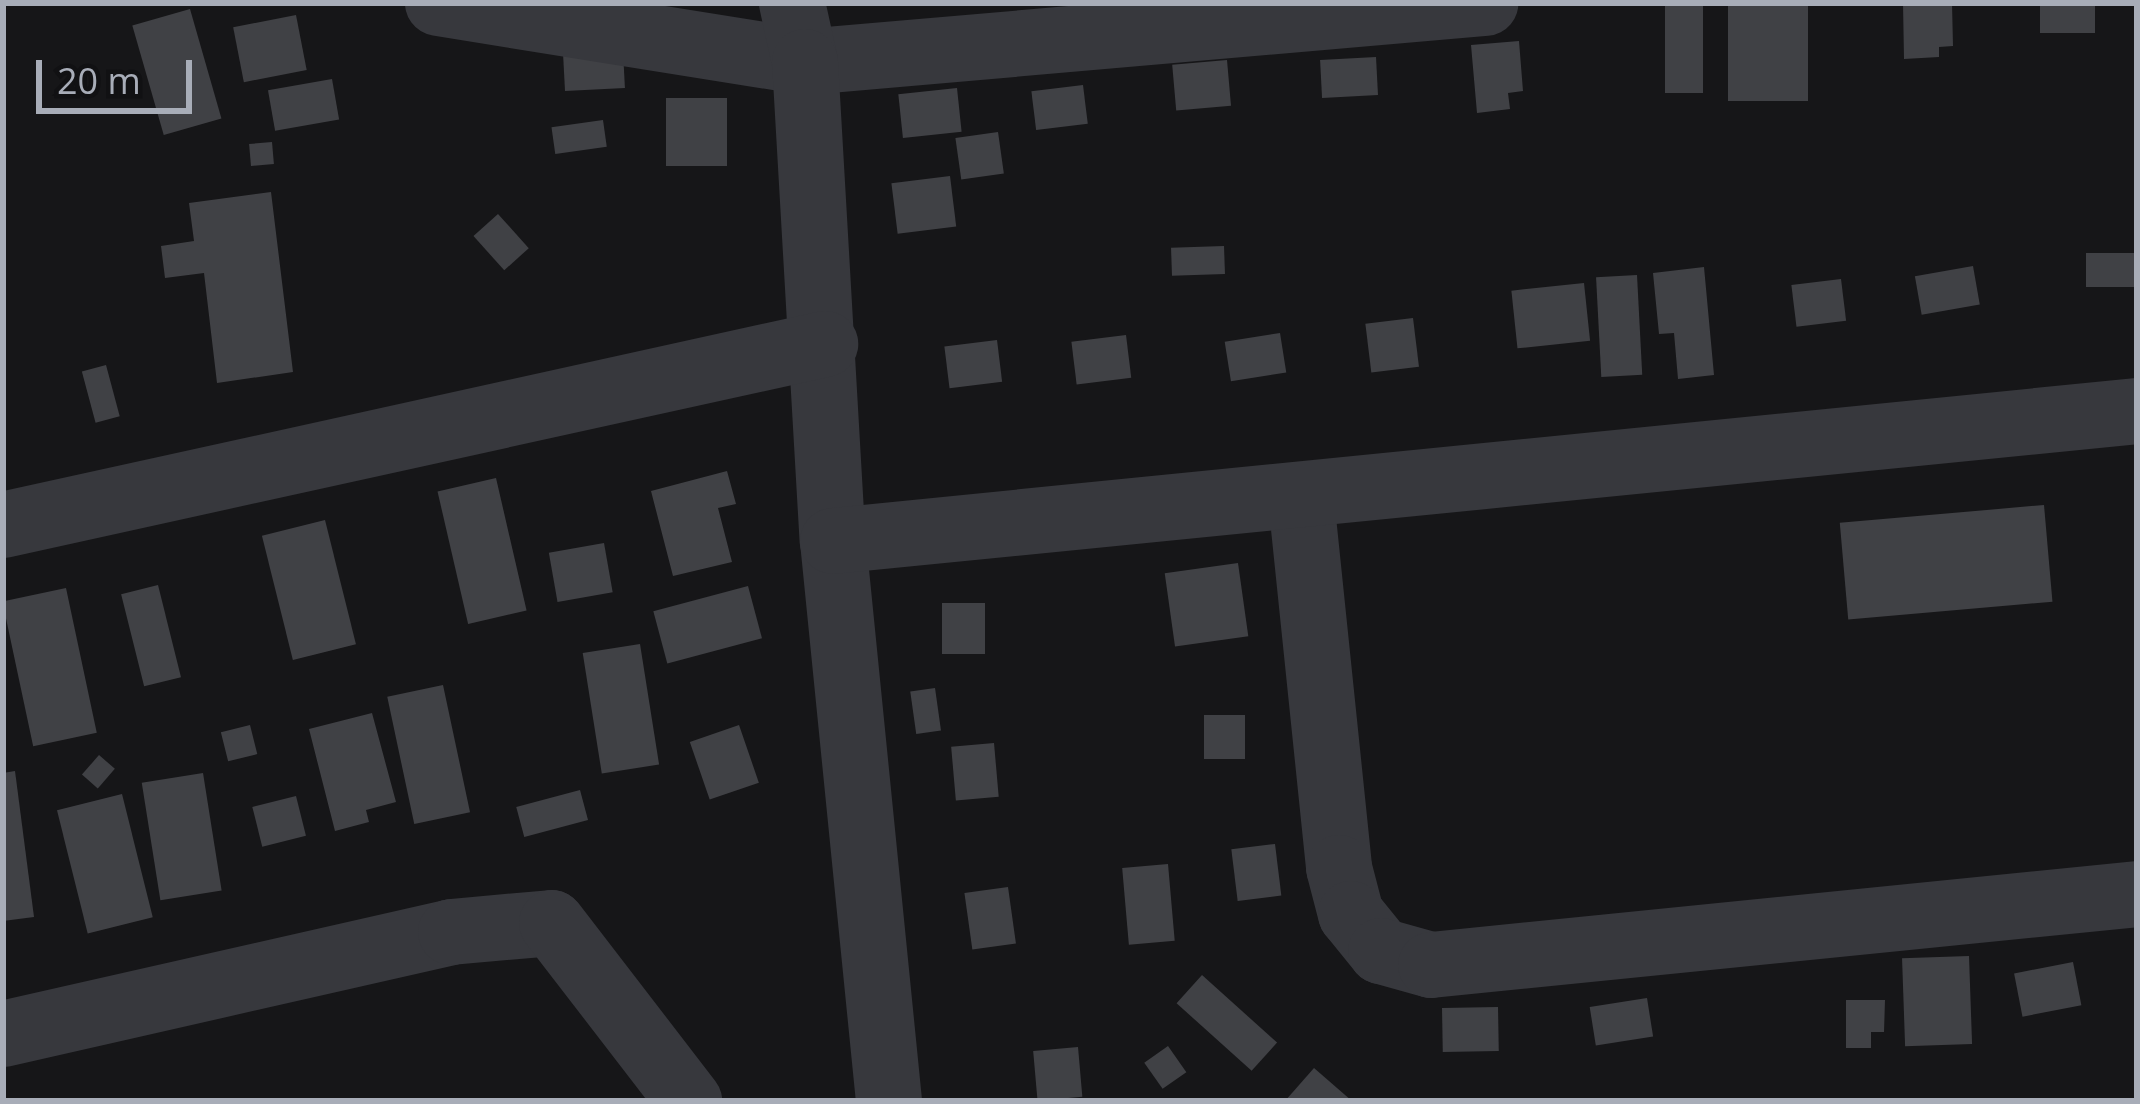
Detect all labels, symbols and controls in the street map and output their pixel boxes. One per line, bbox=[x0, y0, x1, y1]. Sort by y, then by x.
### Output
scale bar bbox=[42, 36, 198, 110]
text: 20 m bbox=[57, 56, 141, 105]

